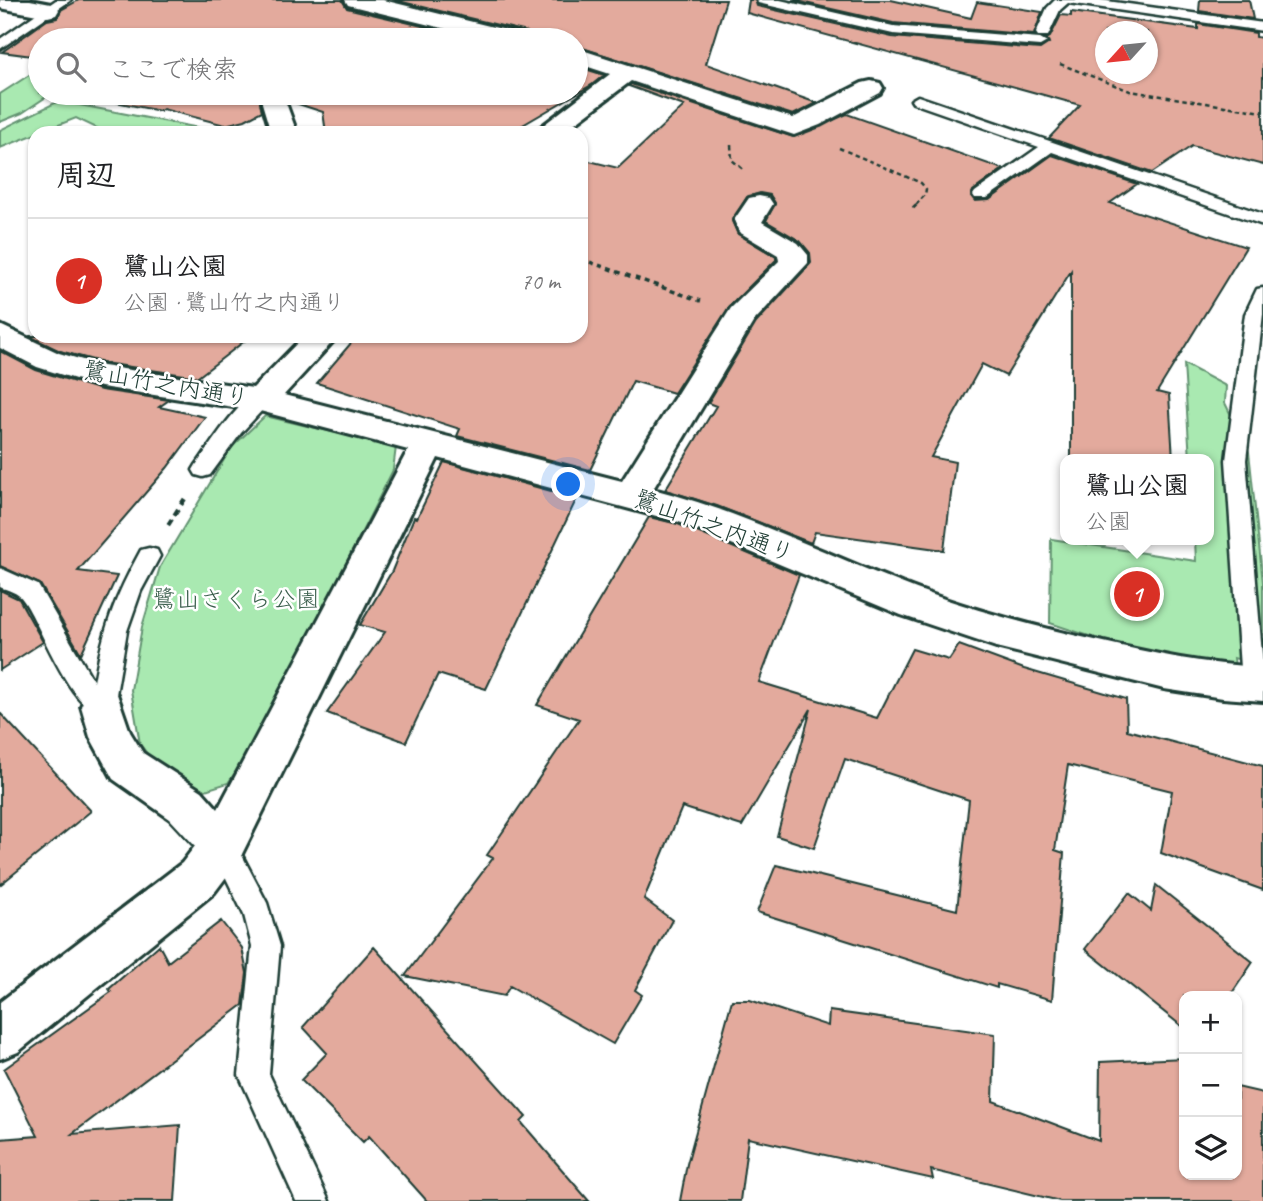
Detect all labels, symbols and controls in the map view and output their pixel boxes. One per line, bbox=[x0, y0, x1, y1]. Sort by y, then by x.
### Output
north arrow bbox=[1095, 21, 1158, 84]
search box bbox=[28, 28, 588, 105]
icon: search bbox=[52, 48, 90, 86]
text: ここで検索 bbox=[108, 53, 238, 86]
text: 周辺 bbox=[56, 156, 116, 194]
text: 鷺山公園 bbox=[123, 250, 227, 283]
text: 1 bbox=[74, 267, 84, 296]
text: 70 m bbox=[521, 267, 560, 296]
text: 公園 · 鷺山竹之内通り bbox=[123, 288, 345, 317]
street label: 鷺山竹之内通り bbox=[81, 355, 251, 413]
popup bbox=[1060, 454, 1214, 545]
your location bbox=[551, 467, 585, 501]
text: 鷺山公園 bbox=[1085, 469, 1189, 502]
street label: 鷺山竹之内通り bbox=[630, 483, 798, 569]
text: 公園 bbox=[1085, 507, 1131, 536]
pin: 1 bbox=[1114, 568, 1160, 620]
park label: 鷺山さくら公園 bbox=[152, 584, 320, 614]
map controls bbox=[1179, 991, 1242, 1180]
button: + bbox=[1179, 991, 1242, 1054]
button: − bbox=[1179, 1054, 1242, 1117]
button: layers bbox=[1179, 1117, 1242, 1180]

